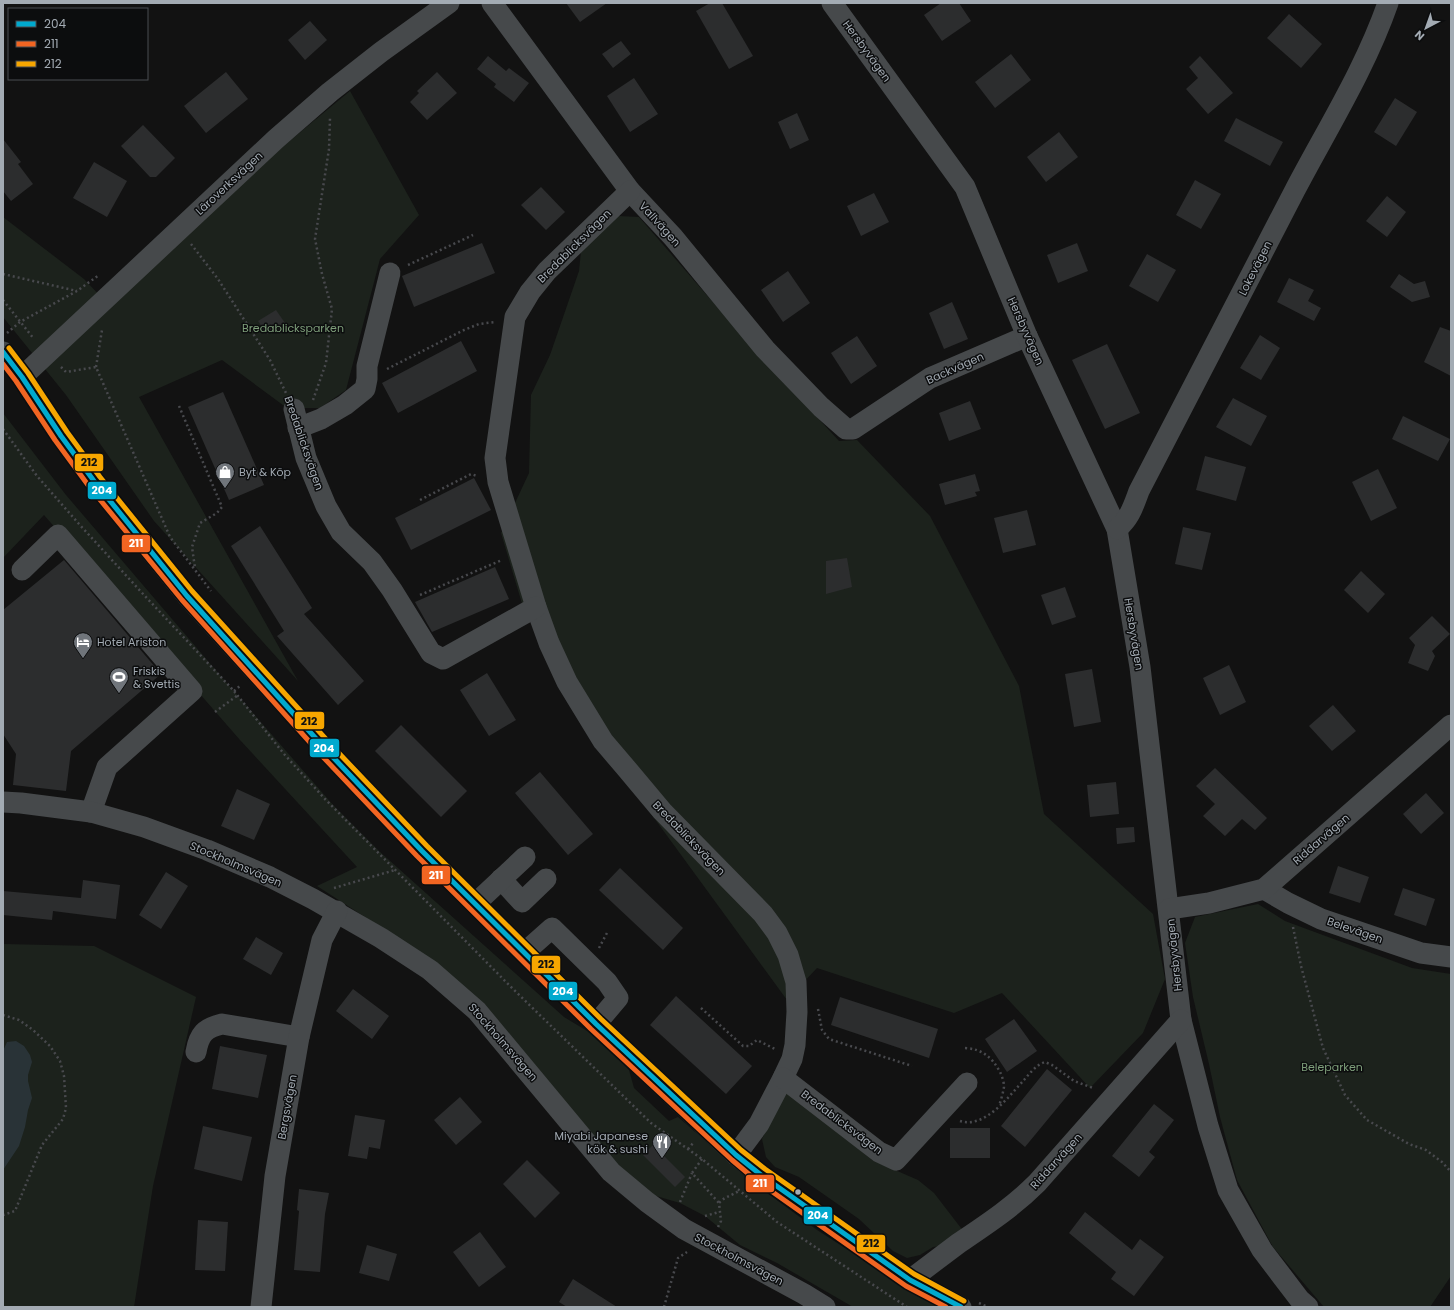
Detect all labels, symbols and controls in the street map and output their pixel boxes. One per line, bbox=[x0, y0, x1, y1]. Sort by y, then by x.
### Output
legend bbox=[8, 8, 148, 80]
north arrow bbox=[1406, 8, 1446, 48]
text: 204 bbox=[44, 15, 66, 32]
street label: Hersbyvägen bbox=[839, 17, 895, 85]
text: N bbox=[1411, 27, 1428, 44]
text: 211 bbox=[44, 35, 59, 52]
text: 212 bbox=[44, 55, 62, 72]
street label: Läroverksvägen bbox=[192, 148, 266, 218]
street label: Vallvägen bbox=[636, 198, 684, 250]
street label: Bredablicksvägen bbox=[534, 206, 614, 286]
street label: Lokevägen bbox=[1234, 238, 1276, 298]
street label: Hersbyvägen bbox=[1004, 294, 1048, 368]
park label: Bredablicksparken bbox=[242, 320, 344, 336]
street label: Backvägen bbox=[924, 348, 986, 388]
street label: Bredablicksvägen bbox=[280, 394, 328, 492]
line badge: 212 bbox=[74, 453, 104, 472]
text: 212 bbox=[81, 454, 97, 470]
shop icon: Byt & Köp bbox=[214, 461, 236, 489]
place label: Byt & Köp bbox=[239, 464, 291, 480]
line badge: 204 bbox=[87, 481, 117, 500]
text: 204 bbox=[92, 482, 113, 498]
line badge: 211 bbox=[121, 534, 151, 553]
text: 211 bbox=[129, 535, 143, 551]
street label: Hersbyvägen bbox=[1120, 597, 1148, 671]
hotel icon: Hotel Ariston bbox=[72, 631, 94, 659]
place label: Hotel Ariston bbox=[97, 634, 166, 650]
place label: Friskis & Svettis bbox=[133, 663, 180, 692]
sports icon: Friskis & Svettis bbox=[108, 666, 130, 694]
line badge: 212 bbox=[294, 711, 325, 730]
text: 212 bbox=[301, 713, 317, 729]
line badge: 204 bbox=[309, 738, 340, 758]
text: 204 bbox=[314, 740, 335, 756]
street label: Bredablicksvägen bbox=[649, 797, 729, 879]
street label: Riddarvägen bbox=[1289, 810, 1353, 868]
street label: Stockholmsvägen bbox=[187, 837, 285, 891]
line badge: 211 bbox=[421, 865, 451, 885]
text: 211 bbox=[429, 867, 443, 883]
street label: Belevägen bbox=[1325, 913, 1385, 947]
street label: Hersbyvägen bbox=[1162, 918, 1186, 992]
line badge: 212 bbox=[531, 955, 561, 974]
text: 212 bbox=[538, 956, 554, 972]
line badge: 204 bbox=[548, 981, 578, 1001]
text: 204 bbox=[553, 983, 574, 999]
street label: Stockholmsvägen bbox=[465, 1000, 541, 1084]
park label: Beleparken bbox=[1301, 1059, 1363, 1075]
street label: Bergsvägen bbox=[273, 1073, 301, 1141]
street label: Bredablicksvägen bbox=[798, 1086, 886, 1158]
place label: Miyabi Japanese kök & sushi bbox=[555, 1128, 648, 1157]
street label: Riddarvägen bbox=[1026, 1129, 1086, 1193]
restaurant icon: Miyabi Japanese kök & sushi bbox=[651, 1131, 673, 1159]
line badge: 211 bbox=[745, 1174, 775, 1193]
text: 211 bbox=[753, 1175, 767, 1191]
unlabelled marker bbox=[793, 1187, 803, 1197]
line badge: 204 bbox=[803, 1206, 833, 1225]
text: 204 bbox=[808, 1207, 829, 1223]
street label: Stockholmsvägen bbox=[692, 1229, 786, 1289]
line badge: 212 bbox=[856, 1234, 886, 1253]
text: 212 bbox=[863, 1235, 879, 1251]

